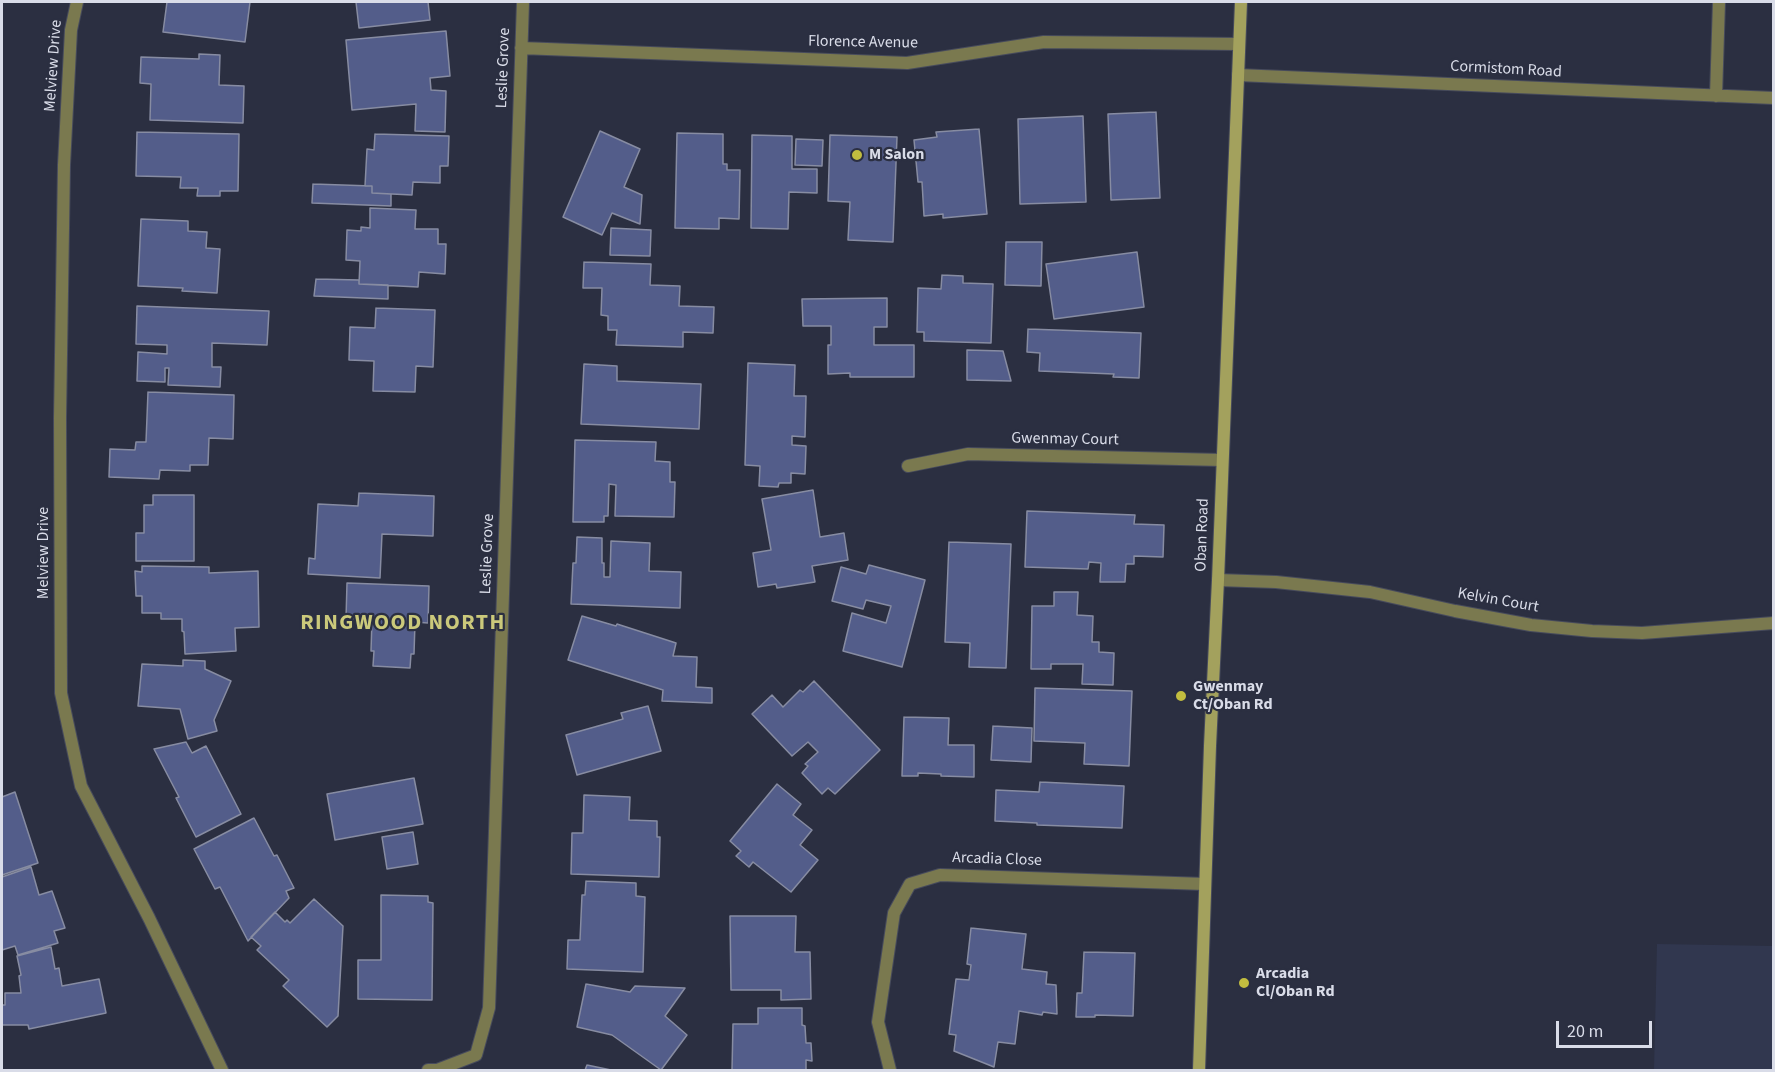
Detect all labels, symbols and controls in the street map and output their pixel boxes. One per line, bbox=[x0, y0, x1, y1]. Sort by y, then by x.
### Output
street label: Melview Drive bbox=[41, 19, 67, 113]
street label: Leslie Grove bbox=[493, 27, 515, 109]
street label: Florence Avenue bbox=[808, 32, 918, 54]
street label: Cormistom Road bbox=[1450, 57, 1562, 83]
place label: M Salon bbox=[869, 145, 924, 165]
marker: M Salon bbox=[850, 148, 864, 162]
street label: Gwenmay Court bbox=[1011, 429, 1119, 451]
street label: Oban Road bbox=[1192, 498, 1214, 572]
street label: Melview Drive bbox=[34, 507, 54, 599]
street label: Leslie Grove bbox=[477, 513, 499, 595]
street label: Kelvin Court bbox=[1456, 584, 1540, 618]
district label: RINGWOOD NORTH bbox=[300, 611, 506, 637]
place label: Gwenmay Ct/Oban Rd bbox=[1193, 677, 1273, 715]
marker: Gwenmay Ct/Oban Rd bbox=[1174, 689, 1188, 703]
street label: Arcadia Close bbox=[952, 849, 1042, 871]
place label: Arcadia Cl/Oban Rd bbox=[1256, 964, 1335, 1002]
marker: Arcadia Cl/Oban Rd bbox=[1237, 976, 1251, 990]
scale bar bbox=[1559, 1009, 1655, 1047]
text: 20 m bbox=[1567, 1019, 1603, 1044]

